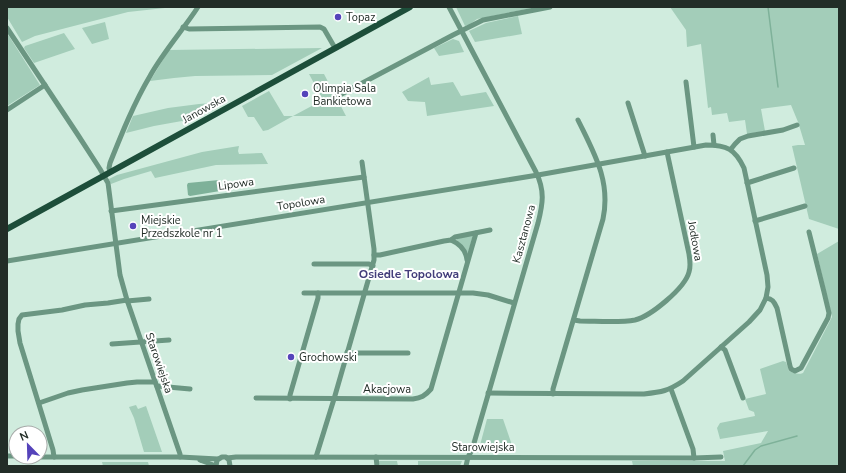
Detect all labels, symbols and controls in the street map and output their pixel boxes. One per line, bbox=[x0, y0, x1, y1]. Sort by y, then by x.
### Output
place label: Topaz bbox=[346, 10, 375, 25]
marker: Topaz bbox=[333, 12, 343, 22]
place label: Olimpia Sala Bankietowa bbox=[313, 81, 376, 109]
marker: Olimpia Sala Bankietowa bbox=[300, 89, 310, 99]
street label: Janowska bbox=[179, 91, 229, 128]
street label: Lipowa bbox=[217, 174, 255, 194]
street label: Topolowa bbox=[276, 192, 326, 214]
street label: Kasztanowa bbox=[509, 203, 539, 265]
place label: Miejskie Przedszkole nr 1 bbox=[141, 213, 222, 241]
street label: Jodłowa bbox=[684, 219, 706, 262]
marker: Miejskie Przedszkole nr 1 bbox=[128, 221, 138, 231]
district label: Osiedle Topolowa bbox=[359, 266, 459, 282]
street label: Starowiejska bbox=[142, 331, 176, 395]
place label: Grochowski bbox=[299, 350, 357, 365]
marker: Grochowski bbox=[286, 352, 296, 362]
street label: Akacjowa bbox=[363, 382, 411, 397]
north arrow bbox=[8, 425, 48, 465]
text: N bbox=[18, 428, 31, 445]
street label: Starowiejska bbox=[451, 440, 515, 455]

